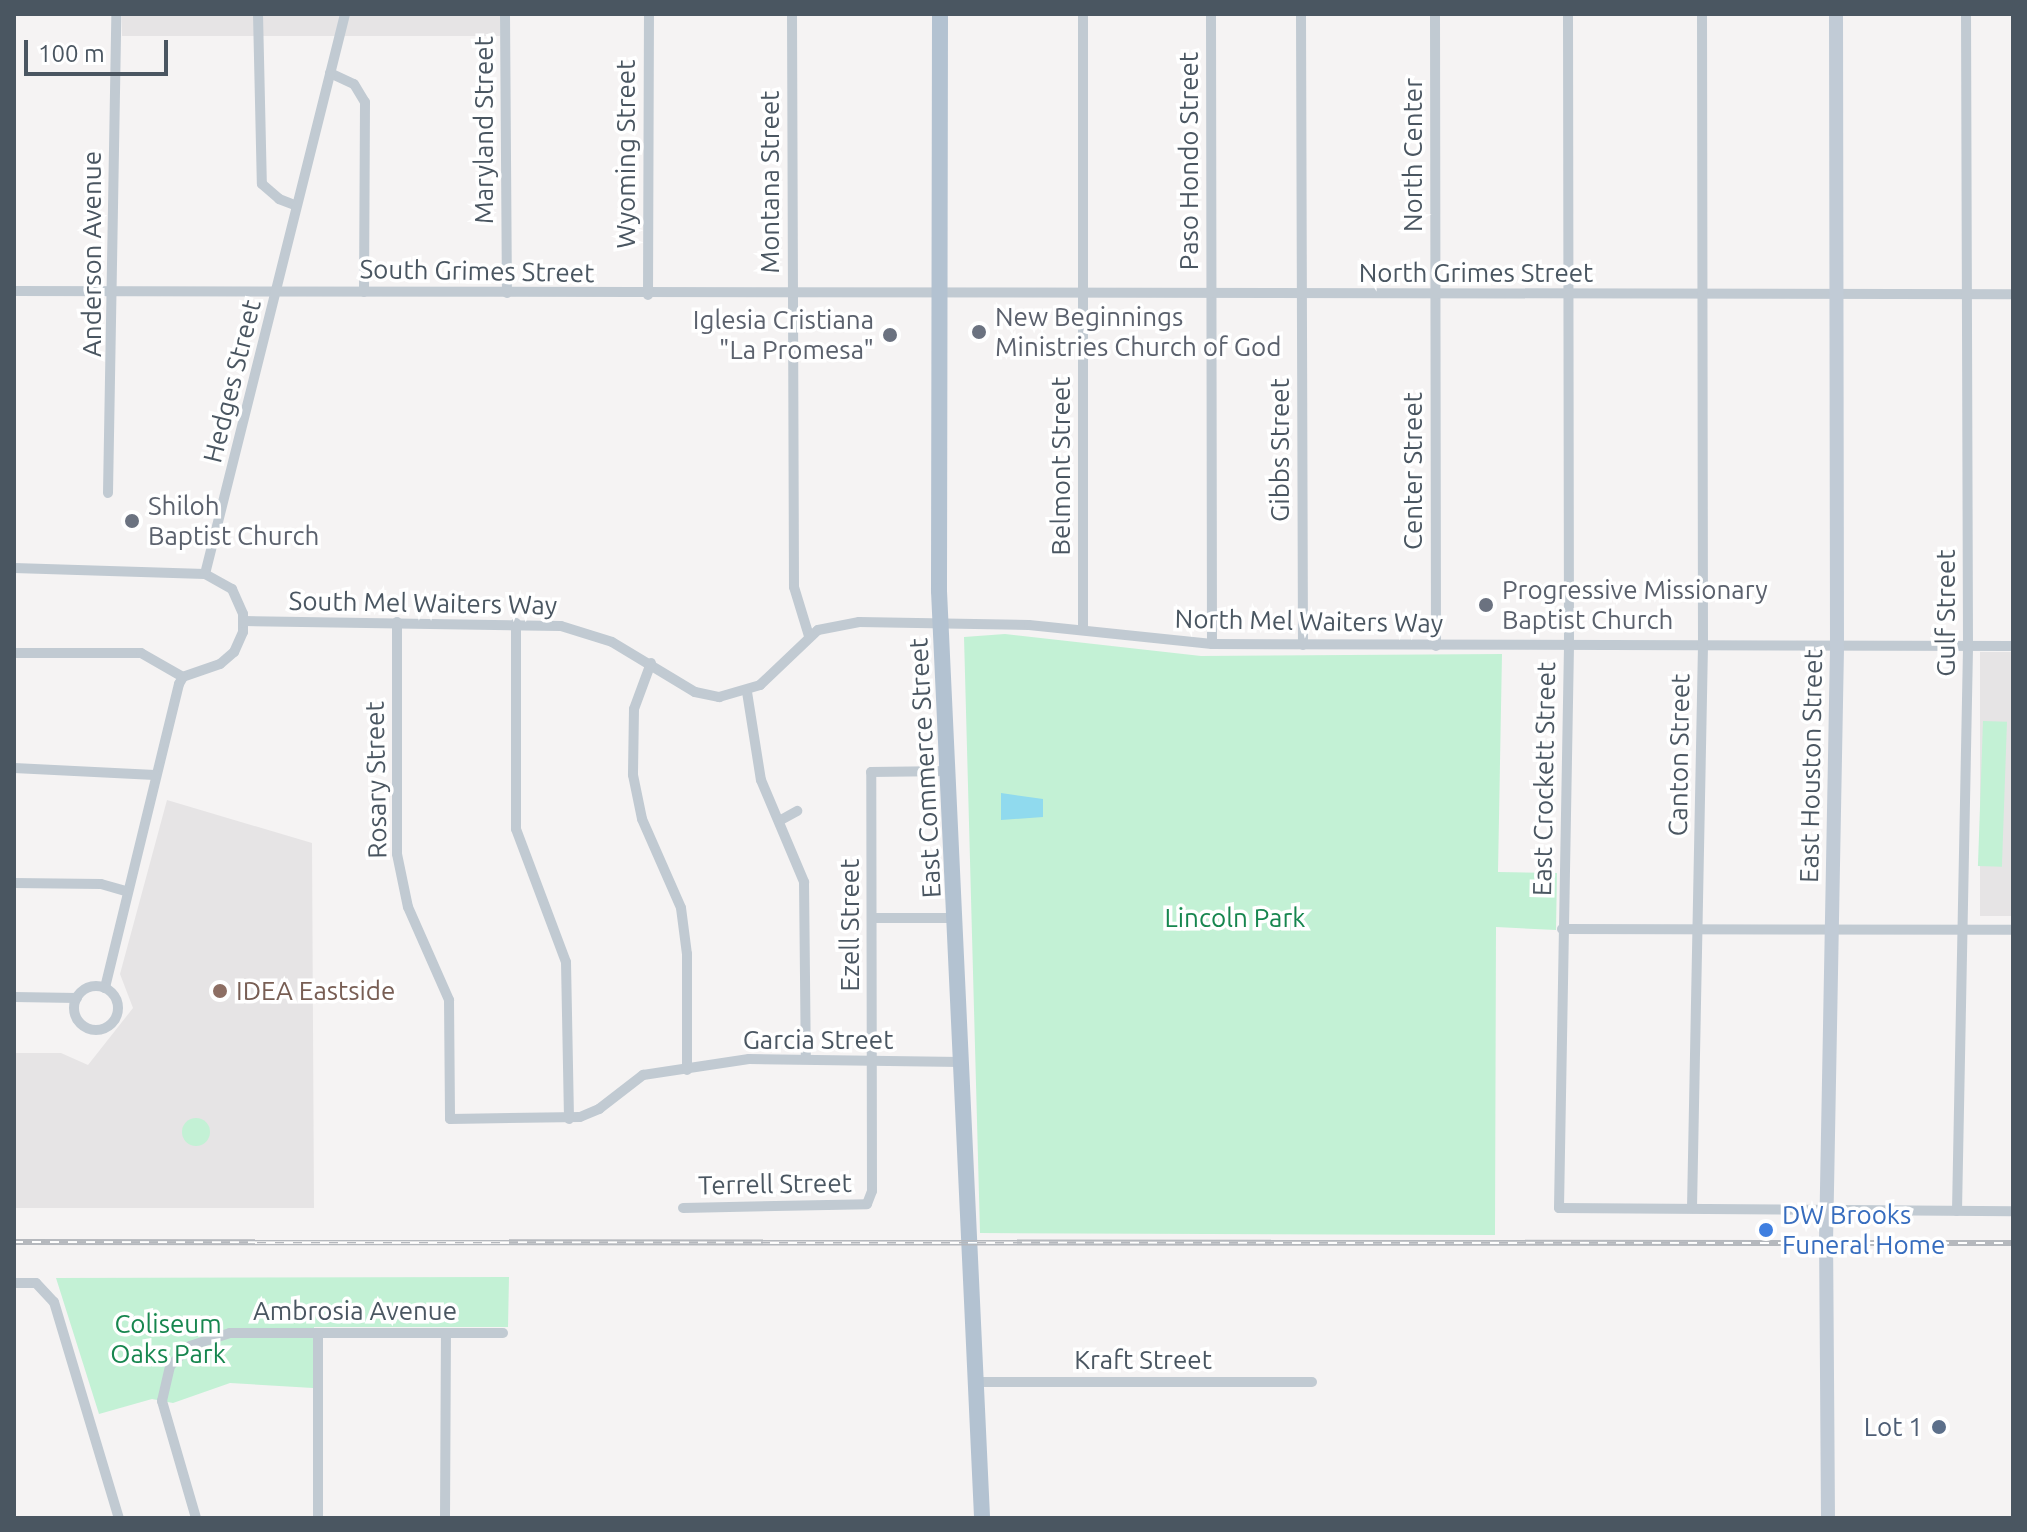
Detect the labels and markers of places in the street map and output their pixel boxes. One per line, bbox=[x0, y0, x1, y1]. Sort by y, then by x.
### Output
place label: New Beginnings Ministries Church of God bbox=[995, 301, 1281, 362]
place label: Iglesia Cristiana "La Promesa" bbox=[693, 304, 874, 366]
marker: New Beginnings Ministries Church of God bbox=[970, 323, 988, 341]
marker: Iglesia Cristiana "La Promesa" bbox=[881, 326, 899, 344]
place label: Shiloh Baptist Church bbox=[148, 490, 319, 552]
marker: Shiloh Baptist Church bbox=[123, 512, 141, 530]
place label: Progressive Missionary Baptist Church bbox=[1502, 574, 1768, 636]
marker: Progressive Missionary Baptist Church bbox=[1477, 596, 1495, 614]
place label: IDEA Eastside bbox=[236, 975, 395, 1007]
marker: IDEA Eastside bbox=[211, 982, 229, 1000]
place label: DW Brooks Funeral Home bbox=[1782, 1199, 1945, 1260]
marker: DW Brooks Funeral Home bbox=[1757, 1221, 1775, 1239]
place label: Lot 1 bbox=[1864, 1411, 1923, 1443]
marker: Lot 1 bbox=[1930, 1418, 1948, 1436]

